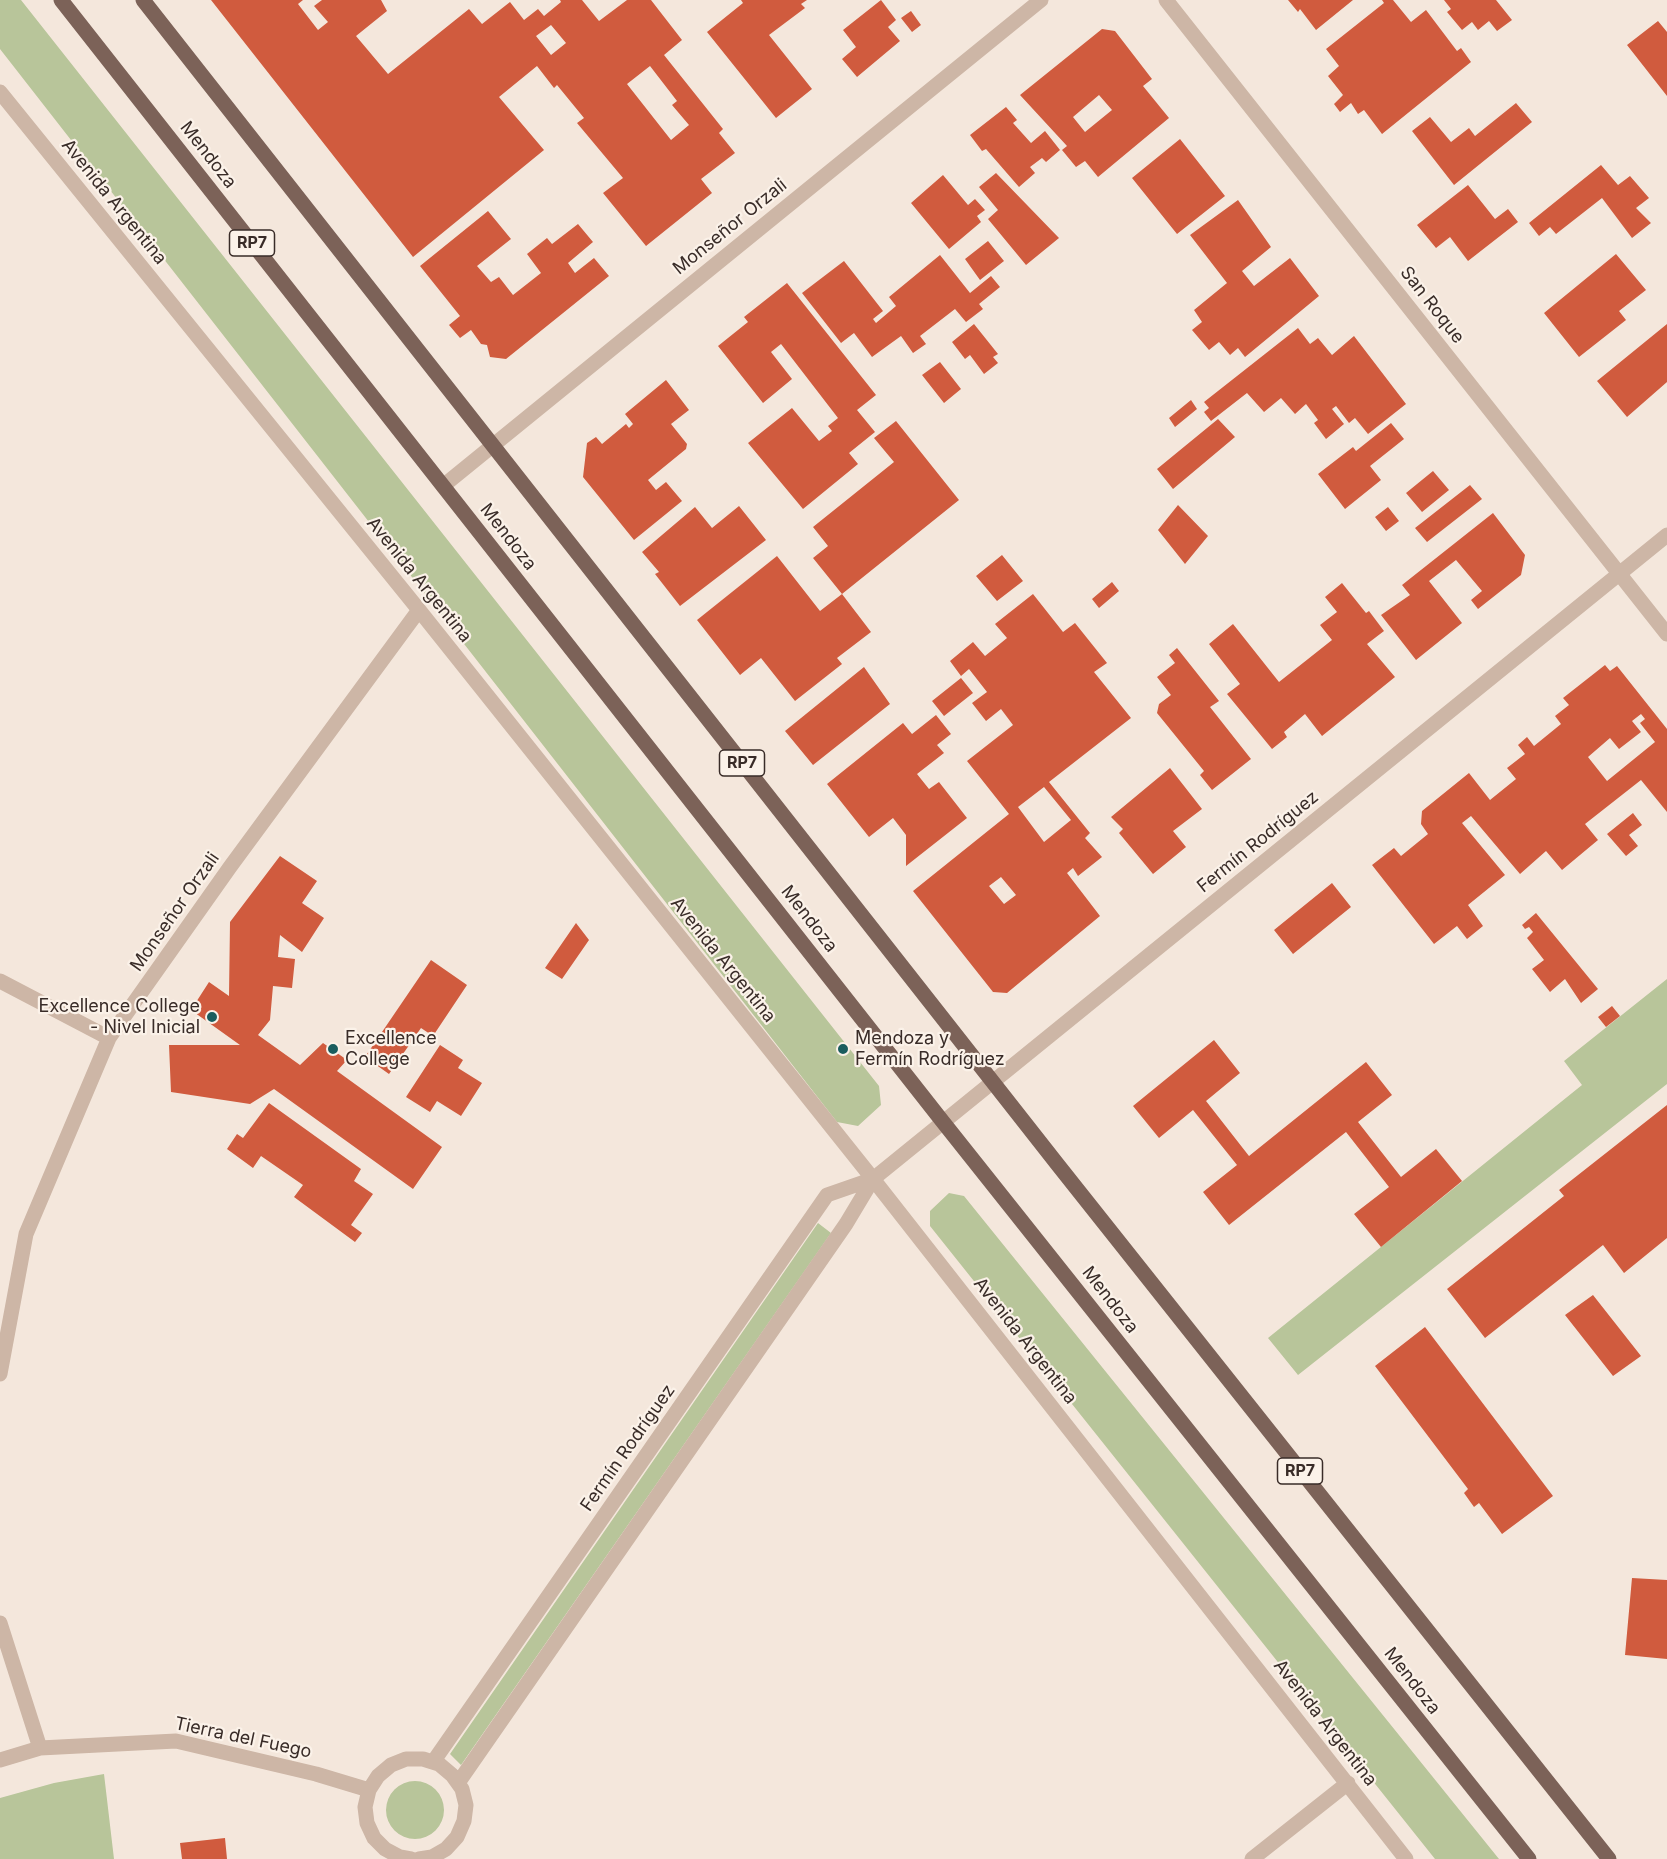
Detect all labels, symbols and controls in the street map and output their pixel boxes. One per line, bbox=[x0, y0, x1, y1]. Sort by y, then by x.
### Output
street label: Mendoza bbox=[175, 117, 241, 193]
street label: Avenida Argentina bbox=[57, 135, 171, 269]
street label: Monseñor Orzali bbox=[669, 174, 791, 280]
road number: RP7 bbox=[230, 230, 274, 256]
street label: San Roque bbox=[1395, 262, 1469, 348]
street label: Mendoza bbox=[475, 499, 541, 575]
street label: Avenida Argentina bbox=[362, 513, 476, 647]
road number: RP7 bbox=[720, 750, 764, 776]
street label: Fermín Rodríguez bbox=[1193, 787, 1323, 897]
street label: Monseñor Orzali bbox=[126, 848, 224, 976]
street label: Mendoza bbox=[776, 881, 842, 957]
street label: Avenida Argentina bbox=[666, 893, 780, 1027]
place label: Excellence College - Nivel Inicial bbox=[39, 996, 200, 1038]
marker: Excellence College - Nivel Inicial bbox=[205, 1010, 219, 1024]
place label: Excellence College bbox=[345, 1028, 437, 1070]
place label: Mendoza y Fermín Rodríguez bbox=[855, 1028, 1005, 1070]
marker: Excellence College bbox=[326, 1042, 340, 1056]
marker: Mendoza y Fermín Rodríguez bbox=[836, 1042, 850, 1056]
street label: Mendoza bbox=[1077, 1262, 1143, 1338]
street label: Avenida Argentina bbox=[969, 1273, 1081, 1409]
street label: Fermín Rodríguez bbox=[576, 1380, 680, 1516]
road number: RP7 bbox=[1278, 1458, 1322, 1484]
street label: Mendoza bbox=[1379, 1643, 1445, 1719]
street label: Avenida Argentina bbox=[1269, 1655, 1381, 1791]
street label: Tierra del Fuego bbox=[173, 1713, 313, 1763]

